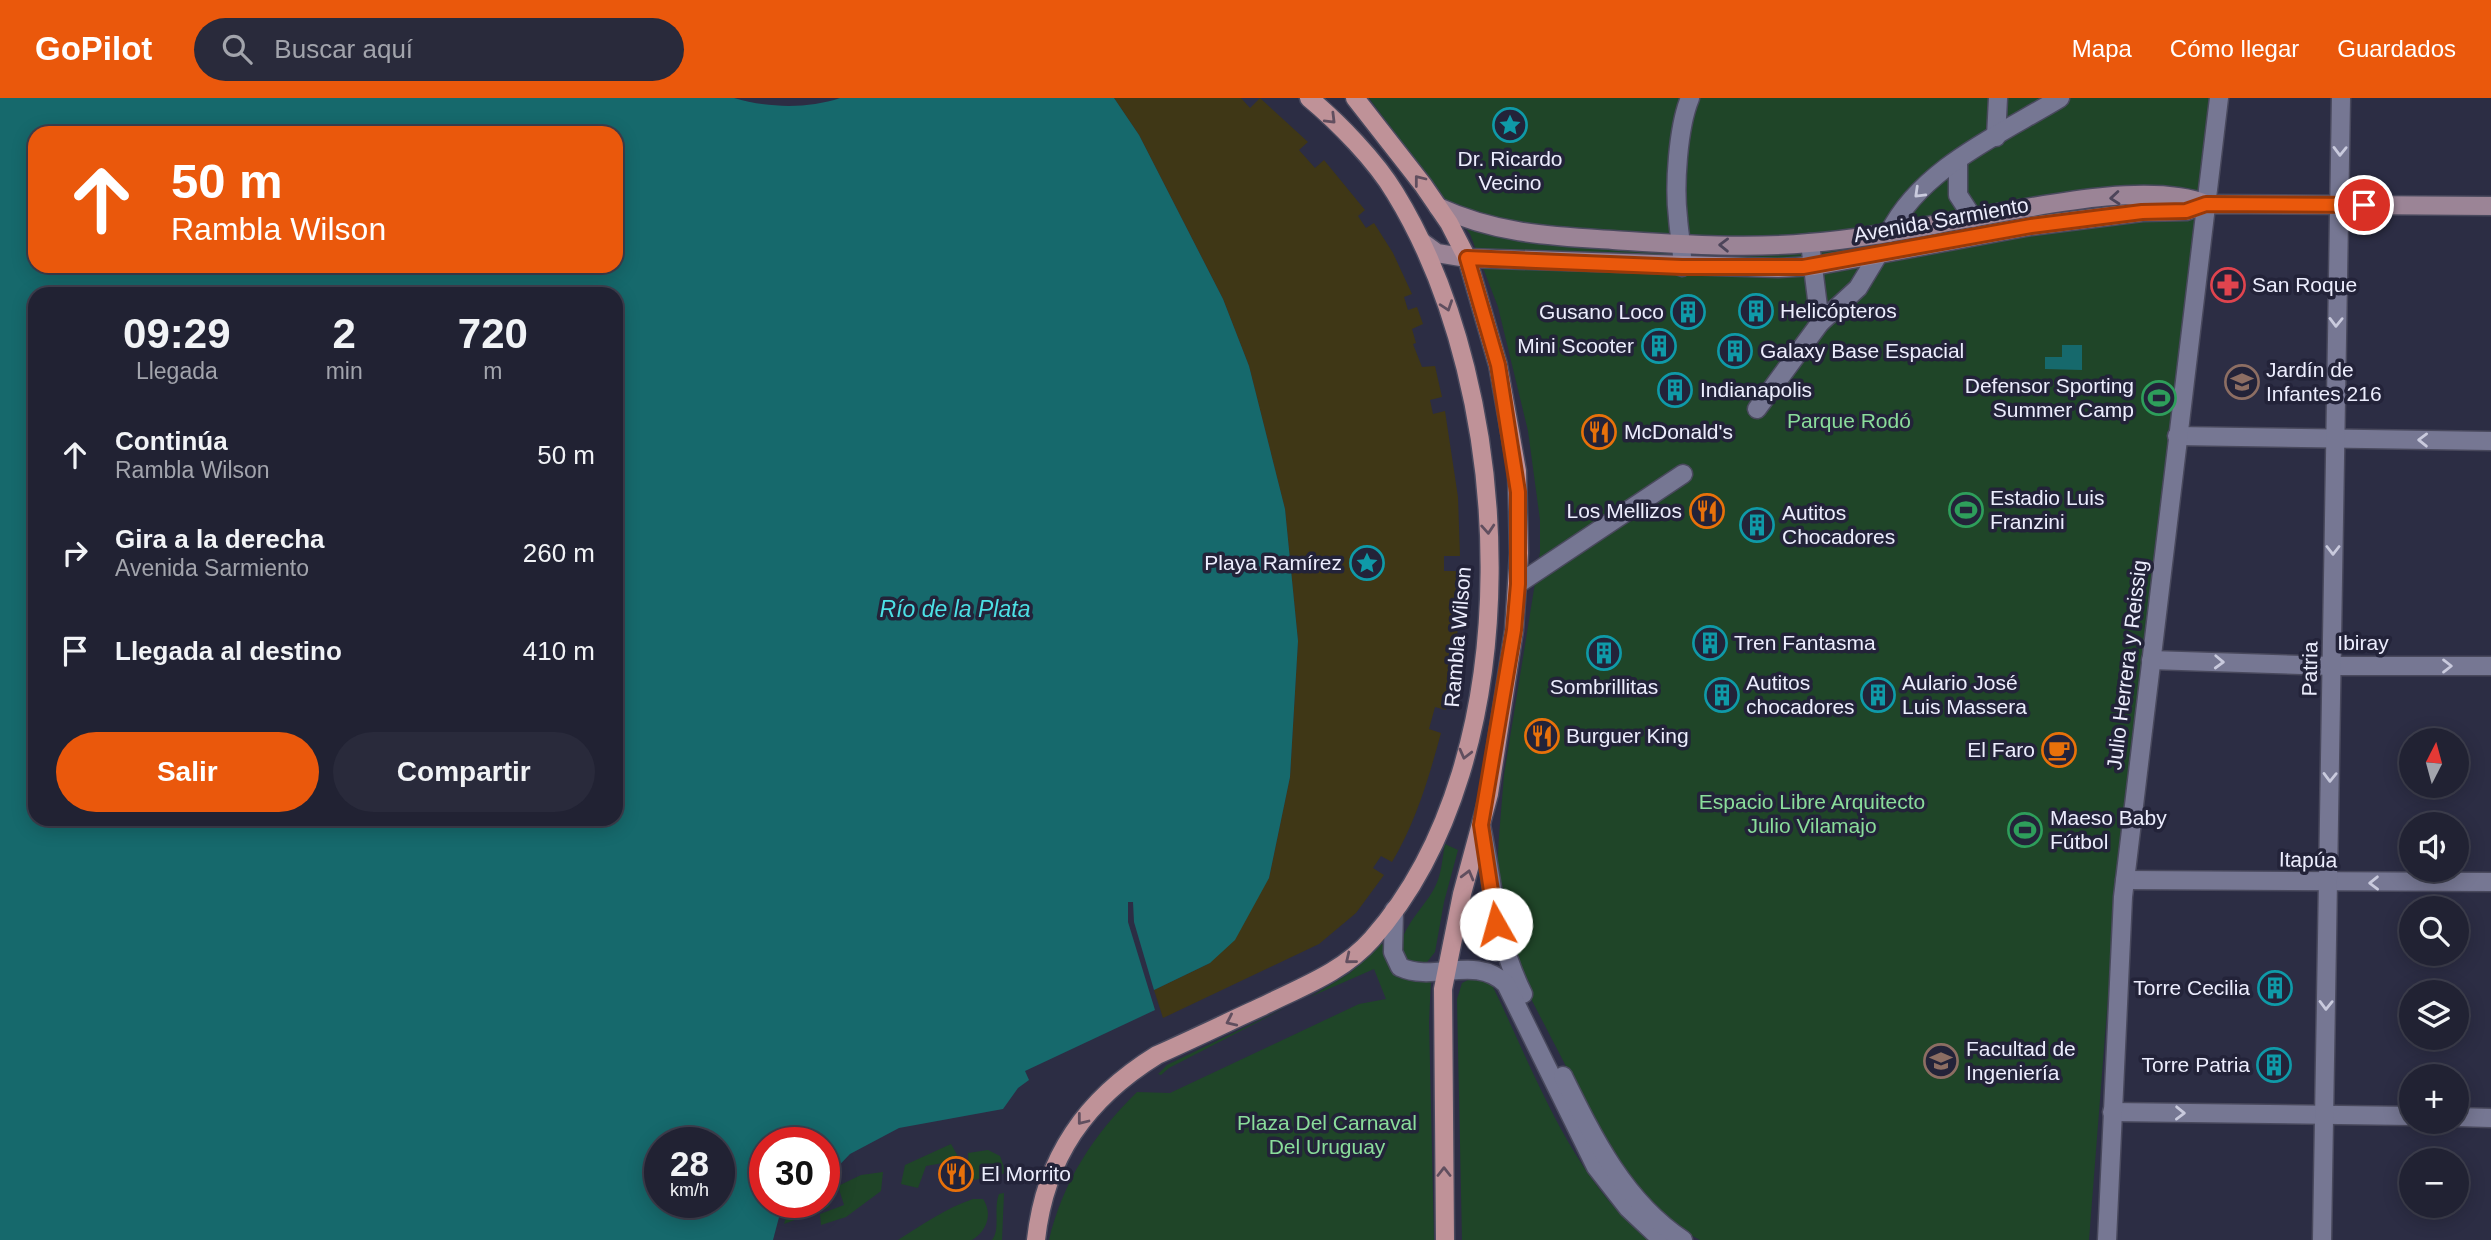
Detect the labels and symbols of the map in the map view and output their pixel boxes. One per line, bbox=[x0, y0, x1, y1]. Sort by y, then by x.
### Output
place icon: Dr. Ricardo Vecino bbox=[1491, 106, 1529, 144]
one-way arrow bbox=[1322, 111, 1335, 124]
one-way arrow bbox=[2332, 146, 2347, 157]
place label: Dr. Ricardo Vecino bbox=[1457, 147, 1563, 194]
one-way arrow bbox=[1414, 175, 1427, 187]
pin bbox=[2334, 175, 2394, 235]
one-way arrow bbox=[1914, 184, 1927, 197]
one-way arrow bbox=[2109, 190, 2120, 205]
street label: Avenida Sarmiento bbox=[1852, 193, 2030, 246]
one-way arrow bbox=[1719, 238, 1730, 253]
pharmacy icon: San Roque bbox=[2209, 266, 2247, 304]
place label: San Roque bbox=[2252, 273, 2357, 296]
building icon: Helicópteros bbox=[1737, 292, 1775, 330]
building icon: Gusano Loco bbox=[1669, 293, 1707, 331]
one-way arrow bbox=[1439, 299, 1453, 311]
place label: Helicópteros bbox=[1780, 299, 1897, 322]
place label: Gusano Loco bbox=[1539, 300, 1664, 323]
one-way arrow bbox=[2328, 317, 2344, 328]
building icon: Mini Scooter bbox=[1640, 327, 1678, 365]
building icon: Galaxy Base Espacial bbox=[1716, 332, 1754, 370]
place label: Mini Scooter bbox=[1517, 334, 1634, 357]
place label: Galaxy Base Espacial bbox=[1760, 339, 1964, 362]
place label: Jardín de Infantes 216 bbox=[2266, 358, 2382, 405]
school or university icon: Jardín de Infantes 216 bbox=[2223, 363, 2261, 401]
building icon: Indianapolis bbox=[1656, 371, 1694, 409]
place label: Defensor Sporting Summer Camp bbox=[1965, 374, 2134, 421]
place label: Indianapolis bbox=[1700, 378, 1812, 401]
sports icon: Defensor Sporting Summer Camp bbox=[2140, 379, 2178, 417]
park label: Parque Rodó bbox=[1787, 409, 1911, 432]
restaurant icon: McDonald's bbox=[1580, 413, 1618, 451]
place label: McDonald's bbox=[1624, 420, 1733, 443]
one-way arrow bbox=[2417, 432, 2428, 448]
place label: Estadio Luis Franzini bbox=[1990, 486, 2104, 533]
sports icon: Estadio Luis Franzini bbox=[1947, 491, 1985, 529]
restaurant icon: Los Mellizos bbox=[1688, 492, 1726, 530]
place label: Los Mellizos bbox=[1566, 499, 1682, 522]
place label: Autitos Chocadores bbox=[1782, 501, 1895, 548]
building icon: Autitos Chocadores bbox=[1738, 506, 1776, 544]
one-way arrow bbox=[1480, 523, 1495, 534]
place icon: Playa Ramírez bbox=[1348, 544, 1386, 582]
one-way arrow bbox=[2325, 545, 2341, 555]
place label: Playa Ramírez bbox=[1204, 551, 1342, 574]
street label: Julio Herrera y Reissig bbox=[2102, 559, 2151, 771]
street label: Rambla Wilson bbox=[1440, 566, 1475, 708]
water label: Río de la Plata bbox=[880, 596, 1030, 622]
building icon: Tren Fantasma bbox=[1691, 624, 1729, 662]
place label: Tren Fantasma bbox=[1734, 631, 1876, 654]
street label: Ibiray bbox=[2337, 631, 2389, 654]
building icon: Sombrillitas bbox=[1585, 634, 1623, 672]
street label: Patria bbox=[2298, 641, 2321, 697]
one-way arrow bbox=[2214, 655, 2225, 670]
one-way arrow bbox=[2442, 658, 2453, 674]
place label: Autitos chocadores bbox=[1746, 671, 1855, 718]
place label: Aulario José Luis Massera bbox=[1902, 671, 2027, 718]
place label: Sombrillitas bbox=[1550, 675, 1658, 698]
building icon: Autitos chocadores bbox=[1703, 676, 1741, 714]
building icon: Aulario José Luis Massera bbox=[1859, 676, 1897, 714]
restaurant icon: Burguer King bbox=[1523, 717, 1561, 755]
place label: Burguer King bbox=[1566, 724, 1689, 747]
north arrow bbox=[2399, 728, 2469, 798]
cafe icon: El Faro bbox=[2040, 731, 2078, 769]
place label: El Faro bbox=[1967, 738, 2035, 761]
one-way arrow bbox=[1459, 748, 1473, 760]
one-way arrow bbox=[2323, 772, 2338, 783]
park label: Espacio Libre Arquitecto Julio Vilamajo bbox=[1699, 790, 1925, 837]
place label: Maeso Baby Fútbol bbox=[2050, 806, 2167, 853]
sports icon: Maeso Baby Fútbol bbox=[2006, 811, 2044, 849]
street label: Itapúa bbox=[2279, 847, 2338, 872]
one-way arrow bbox=[1459, 869, 1474, 881]
one-way arrow bbox=[2368, 875, 2379, 890]
position arrow bbox=[1459, 887, 1533, 961]
one-way arrow bbox=[1345, 951, 1358, 963]
building icon: Torre Cecilia bbox=[2256, 969, 2294, 1007]
place label: Torre Cecilia bbox=[2133, 976, 2250, 999]
one-way arrow bbox=[2318, 999, 2333, 1010]
one-way arrow bbox=[1226, 1012, 1238, 1026]
place label: Facultad de Ingeniería bbox=[1966, 1037, 2076, 1084]
school or university icon: Facultad de Ingeniería bbox=[1922, 1042, 1960, 1080]
building icon: Torre Patria bbox=[2255, 1046, 2293, 1084]
place label: Torre Patria bbox=[2141, 1053, 2250, 1076]
one-way arrow bbox=[2175, 1105, 2186, 1120]
park label: Plaza Del Carnaval Del Uruguay bbox=[1237, 1111, 1417, 1158]
one-way arrow bbox=[1078, 1113, 1091, 1125]
speed limit sign: 30 bbox=[749, 1127, 840, 1218]
restaurant icon: El Morrito bbox=[937, 1155, 975, 1193]
place label: El Morrito bbox=[981, 1162, 1071, 1185]
one-way arrow bbox=[1436, 1166, 1452, 1177]

